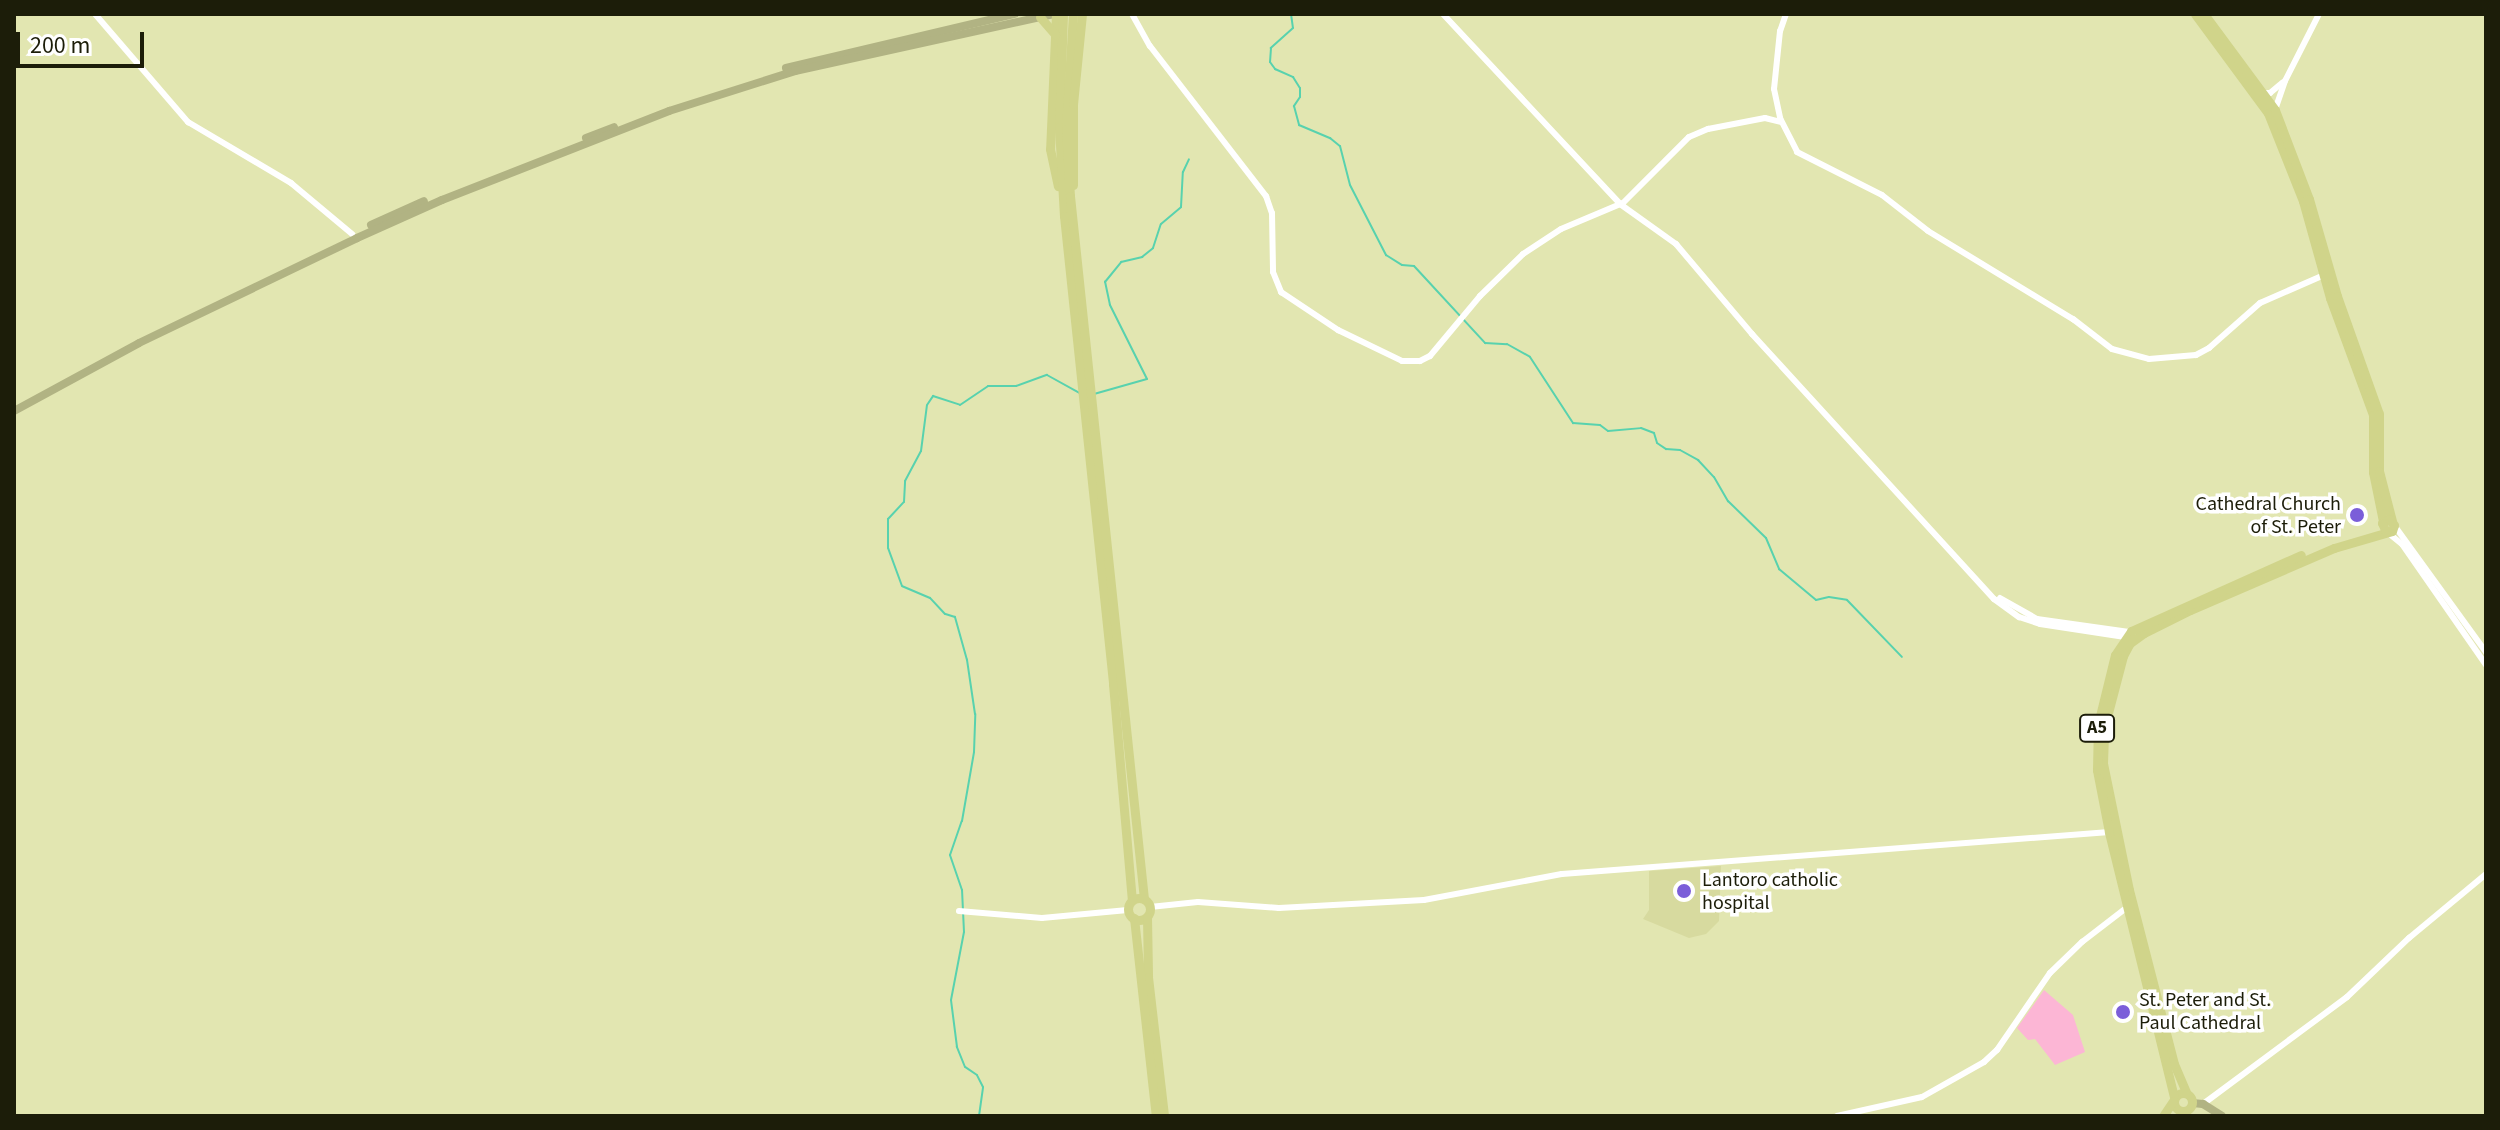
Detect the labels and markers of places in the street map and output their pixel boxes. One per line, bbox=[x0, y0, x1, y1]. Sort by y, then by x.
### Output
place label: Cathedral Church of St. Peter bbox=[2196, 492, 2341, 539]
marker: Cathedral Church of St. Peter bbox=[2348, 506, 2366, 524]
place label: Lantoro catholic hospital bbox=[1702, 868, 1838, 915]
marker: Lantoro catholic hospital bbox=[1673, 880, 1695, 902]
place label: St. Peter and St. Paul Cathedral bbox=[2139, 988, 2271, 1035]
marker: St. Peter and St. Paul Cathedral bbox=[2114, 1003, 2132, 1021]

